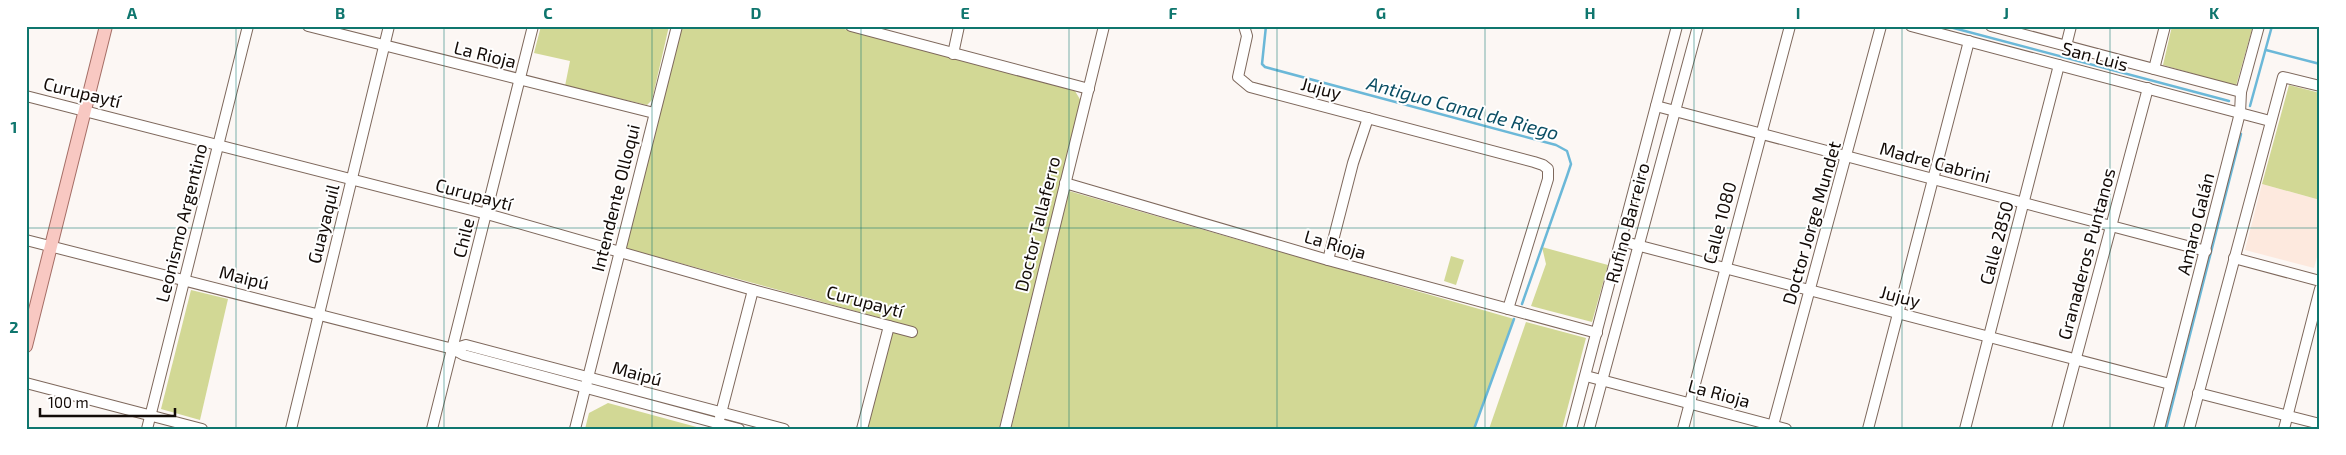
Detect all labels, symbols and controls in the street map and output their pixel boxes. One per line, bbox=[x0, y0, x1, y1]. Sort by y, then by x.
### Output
text: A bbox=[127, 3, 138, 22]
text: B bbox=[335, 3, 345, 22]
text: C bbox=[543, 3, 553, 22]
text: D bbox=[751, 3, 762, 22]
text: E bbox=[960, 3, 970, 22]
text: F bbox=[1169, 3, 1178, 22]
text: G bbox=[1376, 3, 1386, 22]
text: H bbox=[1584, 3, 1596, 22]
text: I bbox=[1796, 3, 1800, 22]
text: J bbox=[2003, 3, 2009, 22]
text: K bbox=[2209, 3, 2220, 22]
street label: La Rioja bbox=[452, 36, 519, 72]
street label: San Luis bbox=[2060, 37, 2131, 75]
water label: Antiguo Canal de Riego bbox=[1364, 71, 1562, 144]
street label: Curupaytí bbox=[41, 72, 124, 112]
street label: Jujuy bbox=[1299, 72, 1344, 104]
text: 1 bbox=[11, 117, 17, 136]
street label: Intendente Olloqui bbox=[586, 122, 644, 274]
street label: Madre Cabrini bbox=[1878, 137, 1993, 187]
street label: Doctor Jorge Mundet bbox=[1777, 138, 1845, 307]
street label: Leonismo Argentino bbox=[151, 141, 211, 305]
street label: Doctor Tallaferro bbox=[1010, 154, 1064, 294]
street label: Rufino Barreiro bbox=[1600, 160, 1654, 285]
street label: Granaderos Puntanos bbox=[2053, 165, 2120, 342]
street label: Amaro Galán bbox=[2172, 170, 2218, 277]
street label: Curupaytí bbox=[433, 173, 516, 215]
street label: Calle 1080 bbox=[1697, 179, 1741, 266]
street label: Guayaquil bbox=[303, 181, 344, 266]
street label: Calle 2850 bbox=[1974, 198, 2018, 287]
street label: Chile bbox=[447, 216, 479, 260]
street label: La Rioja bbox=[1302, 225, 1369, 263]
street label: Maipú bbox=[217, 260, 272, 294]
street label: Curupaytí bbox=[824, 280, 907, 322]
street label: Jujuy bbox=[1878, 280, 1923, 312]
text: 2 bbox=[9, 317, 19, 336]
street label: Maipú bbox=[610, 356, 665, 390]
street label: La Rioja bbox=[1686, 374, 1753, 412]
scale bar bbox=[40, 385, 175, 417]
text: 100 m bbox=[48, 393, 89, 411]

